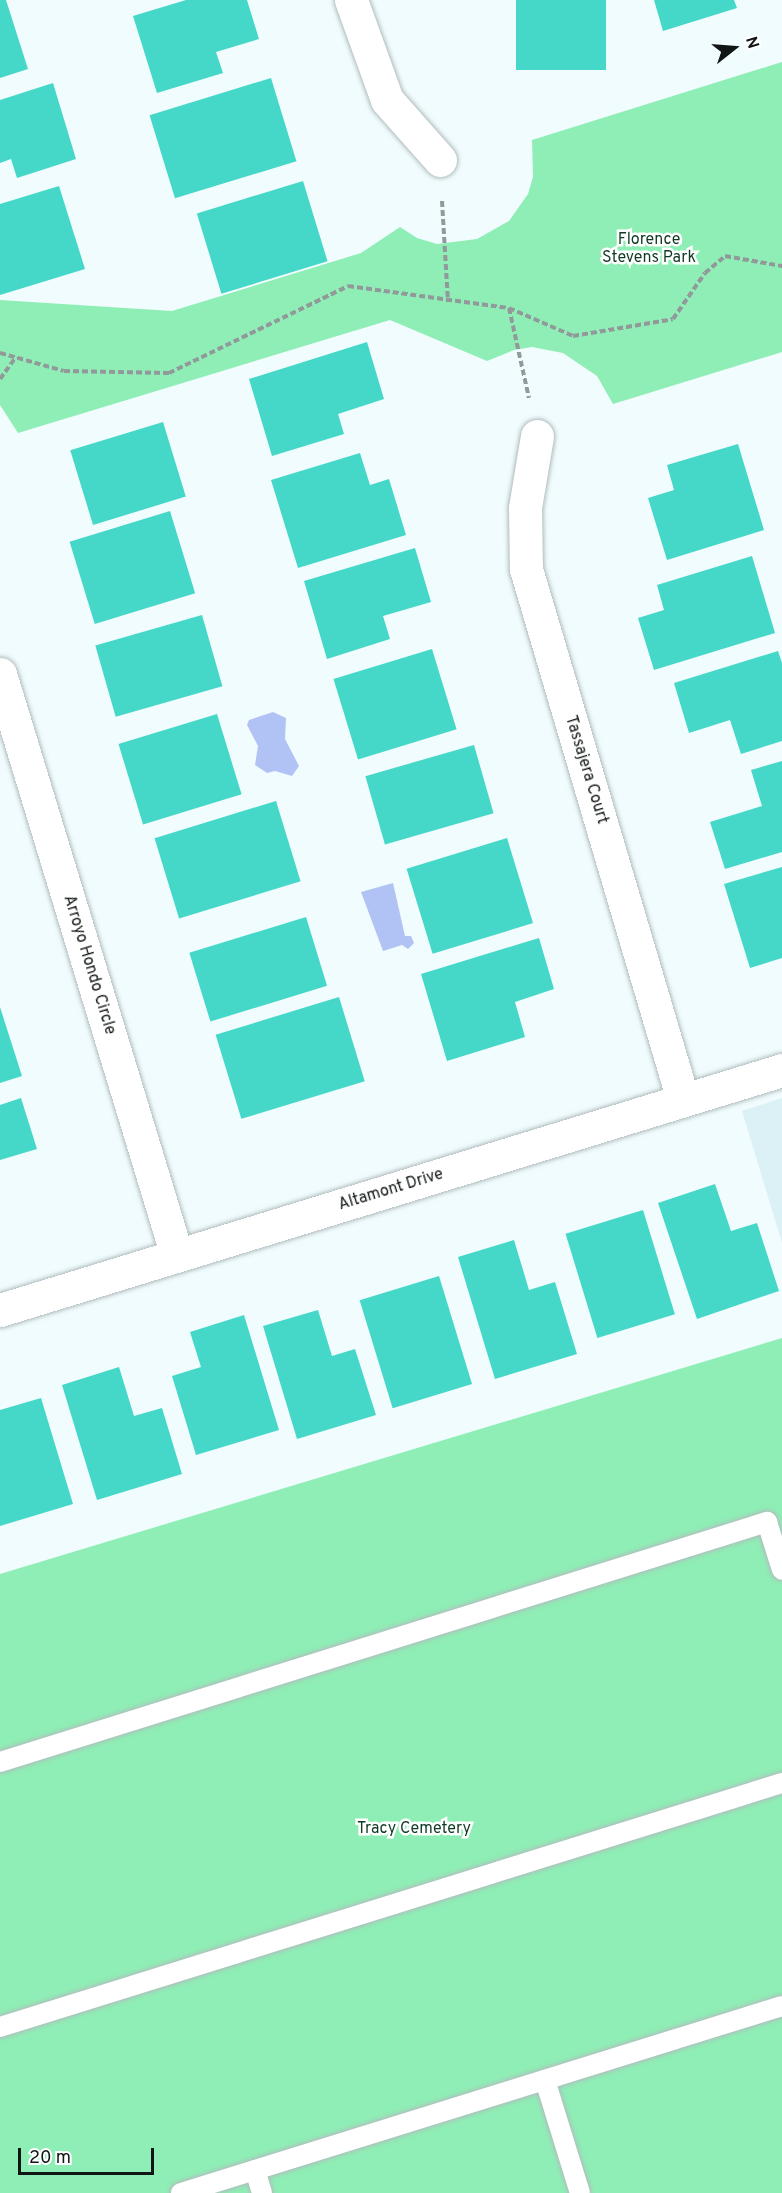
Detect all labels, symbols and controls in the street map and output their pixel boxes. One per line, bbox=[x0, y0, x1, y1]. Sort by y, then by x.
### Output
north arrow bbox=[704, 18, 764, 78]
text: N bbox=[740, 34, 762, 51]
park label: Florence Stevens Park bbox=[602, 230, 696, 268]
street label: Tassajera Court bbox=[560, 713, 612, 827]
street label: Arroyo Hondo Circle bbox=[59, 893, 119, 1037]
street label: Altamont Drive bbox=[336, 1165, 446, 1215]
park label: Tracy Cemetery bbox=[357, 1819, 471, 1839]
scale bar bbox=[21, 2136, 158, 2174]
text: 20 m bbox=[29, 2147, 71, 2170]

